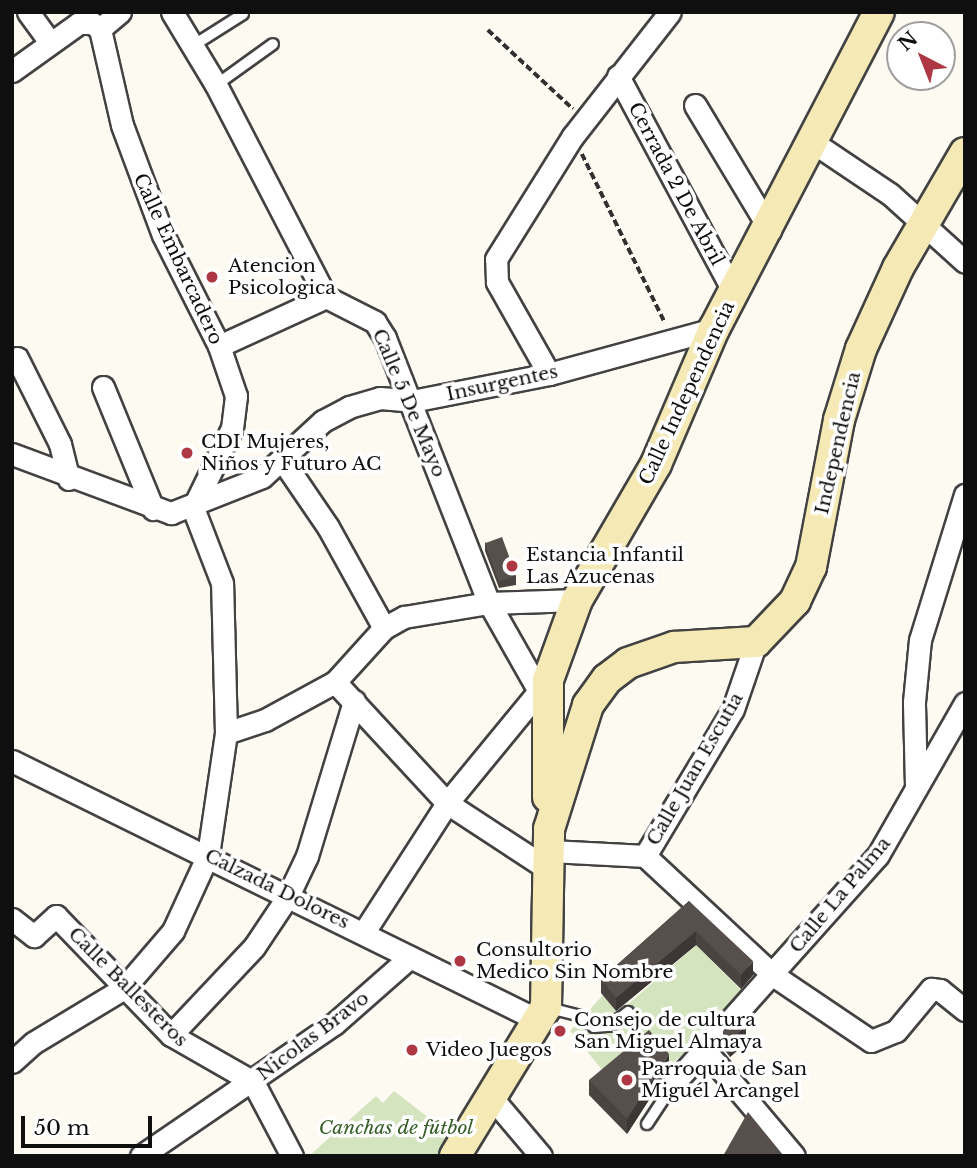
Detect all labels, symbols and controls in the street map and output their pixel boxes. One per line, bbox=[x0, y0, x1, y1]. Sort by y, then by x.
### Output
north arrow bbox=[886, 21, 956, 91]
text: N bbox=[894, 27, 922, 56]
street label: Cerrada 2 De Abril bbox=[623, 98, 729, 270]
street label: Calle Embarcadero bbox=[128, 170, 228, 348]
place label: Atencion Psicologica bbox=[228, 255, 336, 299]
marker: Atencion Psicologica bbox=[202, 267, 222, 287]
street label: Calle Independencia bbox=[634, 298, 740, 488]
street label: Calle 5 De Mayo bbox=[367, 325, 451, 481]
street label: Insurgentes bbox=[444, 360, 560, 406]
street label: Independencia bbox=[811, 370, 865, 516]
place label: CDI Mujeres, Niños y Futuro AC bbox=[201, 431, 383, 475]
marker: CDI Mujeres, Niños y Futuro AC bbox=[179, 445, 195, 461]
place label: Estancia Infantil Las Azucenas bbox=[526, 544, 684, 588]
marker: Estancia Infantil Las Azucenas bbox=[504, 558, 520, 574]
street label: Calle Juan Escutia bbox=[642, 688, 748, 850]
street label: Calle La Palma bbox=[785, 832, 895, 958]
street label: Calzada Dolores bbox=[201, 844, 353, 934]
street label: Calle Ballesteros bbox=[64, 923, 192, 1051]
place label: Consultorio Medico Sin Nombre bbox=[476, 939, 673, 983]
marker: Consultorio Medico Sin Nombre bbox=[450, 951, 470, 971]
street label: Nicolas Bravo bbox=[253, 987, 373, 1085]
place label: Consejo de cultura San Miguel Almaya bbox=[574, 1009, 763, 1053]
marker: Consejo de cultura San Miguel Almaya bbox=[552, 1023, 568, 1039]
place label: Video Juegos bbox=[426, 1039, 552, 1061]
marker: Video Juegos bbox=[404, 1042, 420, 1058]
place label: Parroquia de San Miguél Arcangel bbox=[641, 1058, 807, 1102]
marker: Parroquia de San Miguél Arcangel bbox=[619, 1072, 635, 1088]
scale bar bbox=[24, 1102, 156, 1146]
text: 50 m bbox=[34, 1115, 89, 1141]
park label: Canchas de fútbol bbox=[319, 1117, 473, 1139]

